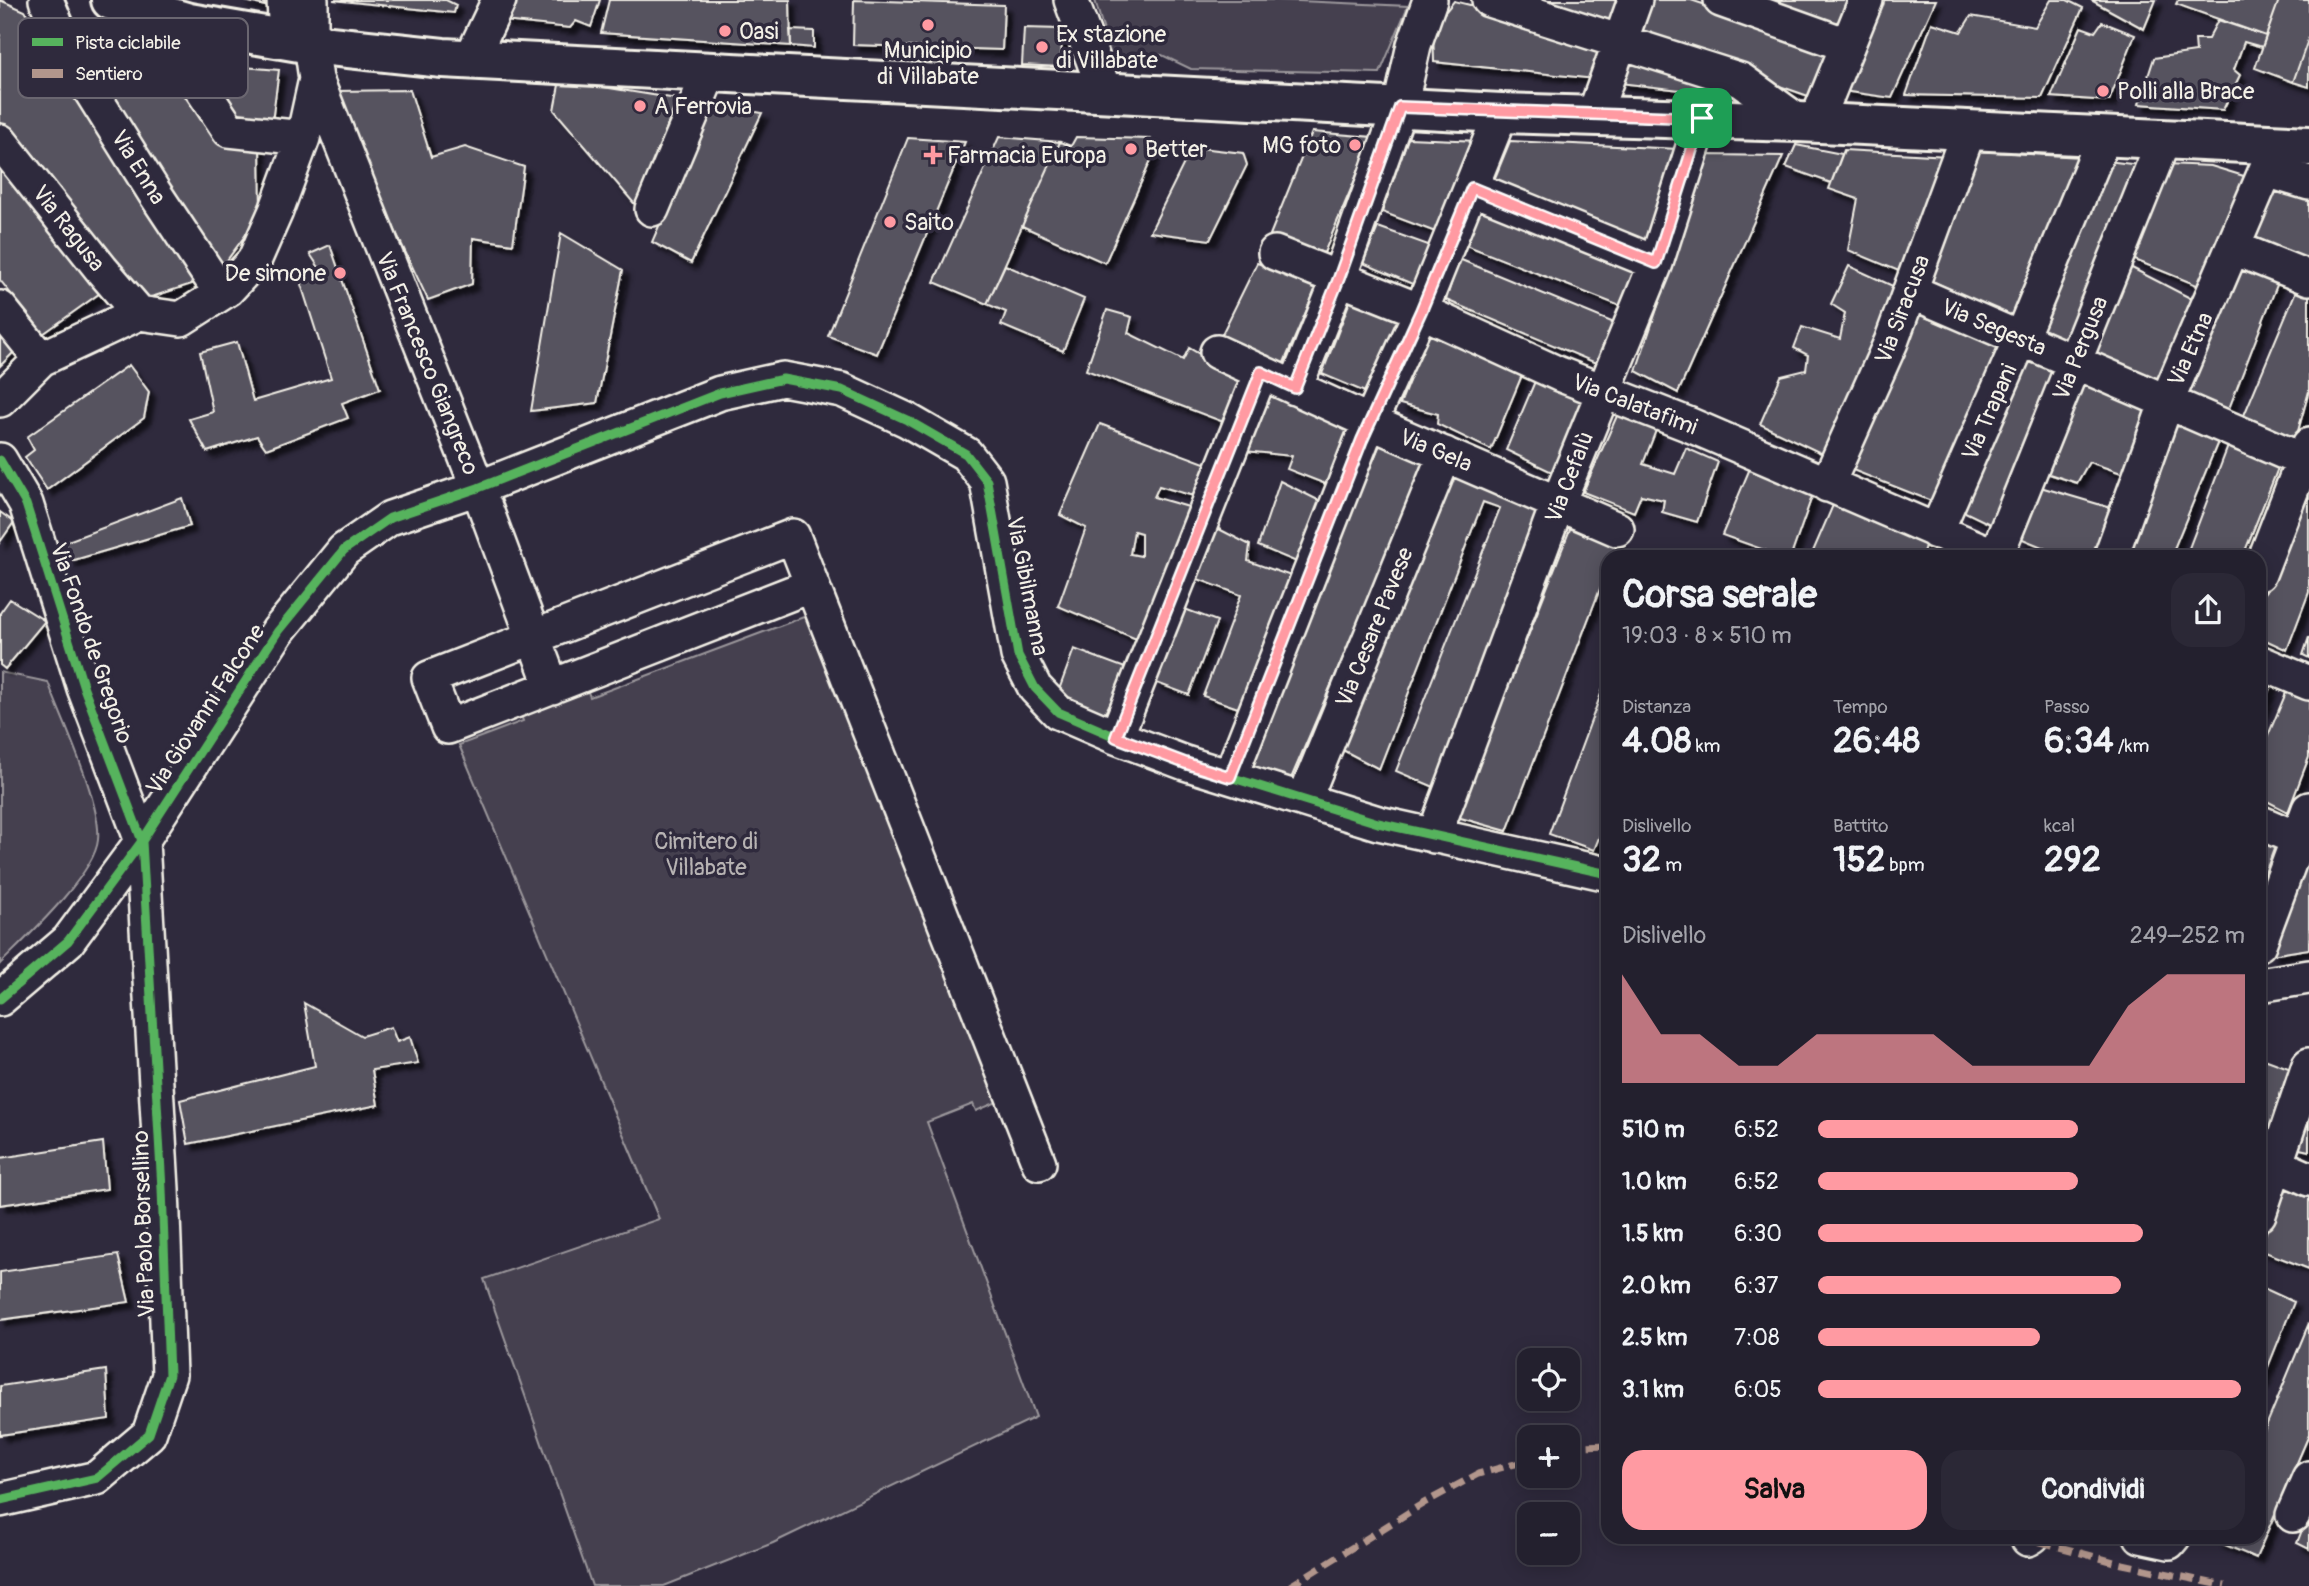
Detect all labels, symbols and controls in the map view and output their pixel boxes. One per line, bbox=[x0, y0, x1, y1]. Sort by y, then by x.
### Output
place label: Oasi bbox=[739, 17, 779, 46]
marker: Municipio di Villabate bbox=[920, 17, 936, 33]
legend bbox=[18, 18, 248, 98]
place label: Ex stazione di Villabate bbox=[1056, 20, 1167, 75]
marker: Oasi bbox=[717, 23, 733, 39]
text: Pista ciclabile bbox=[75, 31, 181, 55]
place label: Municipio di Villabate bbox=[877, 36, 980, 91]
marker: Ex stazione di Villabate bbox=[1034, 39, 1050, 55]
text: Sentiero bbox=[75, 62, 143, 86]
place label: Polli alla Brace bbox=[2117, 77, 2255, 106]
marker: Polli alla Brace bbox=[2095, 83, 2111, 99]
pin bbox=[1672, 88, 1732, 148]
place label: A Ferrovia bbox=[654, 92, 752, 121]
marker: A Ferrovia bbox=[632, 98, 648, 114]
icon: arrive bbox=[1683, 99, 1721, 137]
street label: Via Enna bbox=[104, 125, 173, 210]
place label: MG foto bbox=[1262, 131, 1341, 160]
place label: Better bbox=[1145, 135, 1207, 164]
marker: MG foto bbox=[1347, 137, 1363, 153]
place label: Farmacia Europa bbox=[947, 141, 1106, 170]
marker: Better bbox=[1123, 141, 1139, 157]
marker: Farmacia Europa bbox=[925, 147, 941, 163]
street label: Via Ragusa bbox=[26, 179, 111, 277]
place label: Saito bbox=[904, 208, 954, 237]
marker: Saito bbox=[882, 214, 898, 230]
street label: Via Francesco Giangreco bbox=[370, 247, 486, 479]
street label: Via Siracusa bbox=[1868, 251, 1936, 368]
place label: De simone bbox=[225, 259, 327, 288]
marker: De simone bbox=[332, 265, 348, 281]
street label: Via Segesta bbox=[1937, 292, 2051, 363]
street label: Via Pergusa bbox=[2046, 292, 2114, 405]
street label: Via Etna bbox=[2161, 307, 2220, 391]
street label: Via Trapani bbox=[1955, 359, 2024, 465]
street label: Via Calatafimi bbox=[1568, 367, 1702, 442]
street label: Via Gela bbox=[1395, 422, 1477, 479]
street label: Via Cefalù bbox=[1539, 427, 1600, 527]
street label: Via Gibilmanna bbox=[1000, 514, 1055, 658]
street label: Via Fondo de Gregorio bbox=[44, 539, 139, 747]
street label: Via Cesare Pavese bbox=[1329, 542, 1420, 711]
text: Corsa serale bbox=[1622, 571, 1817, 619]
button: share bbox=[2171, 573, 2245, 647]
street label: Via Giovanni Falcone bbox=[139, 618, 272, 800]
text: 19:03 · 8 × 510 m bbox=[1622, 621, 1792, 650]
text: Distanza bbox=[1622, 695, 1691, 719]
text: Tempo bbox=[1833, 695, 1888, 719]
text: Passo bbox=[2044, 695, 2090, 719]
text: 4.08 bbox=[1622, 719, 1692, 763]
text: 26:48 bbox=[1833, 719, 1920, 763]
text: 6:34 bbox=[2044, 719, 2114, 763]
text: km bbox=[1692, 734, 1720, 758]
text: /km bbox=[2114, 734, 2149, 758]
text: Dislivello bbox=[1622, 814, 1691, 838]
text: Battito bbox=[1833, 814, 1889, 838]
text: kcal bbox=[2044, 814, 2075, 838]
park label: Cimitero di Villabate bbox=[654, 827, 758, 882]
text: 32 bbox=[1622, 838, 1661, 882]
text: 152 bbox=[1833, 838, 1885, 882]
text: 292 bbox=[2044, 838, 2101, 882]
text: m bbox=[1661, 853, 1682, 877]
text: bpm bbox=[1885, 853, 1925, 877]
text: Dislivello bbox=[1622, 921, 1706, 950]
text: 249–252 m bbox=[2130, 921, 2245, 950]
text: 510 m bbox=[1622, 1115, 1685, 1144]
text: 6:52 bbox=[1734, 1115, 1779, 1144]
street label: Via Paolo Borsellino bbox=[126, 1130, 161, 1318]
text: 1.0 km bbox=[1622, 1167, 1687, 1196]
text: 6:52 bbox=[1734, 1167, 1779, 1196]
text: 1.5 km bbox=[1622, 1219, 1684, 1248]
text: 6:30 bbox=[1734, 1219, 1782, 1248]
text: 2.0 km bbox=[1622, 1271, 1691, 1300]
text: 6:37 bbox=[1734, 1271, 1779, 1300]
text: 2.5 km bbox=[1622, 1323, 1687, 1352]
text: 7:08 bbox=[1734, 1323, 1780, 1352]
map controls bbox=[1517, 1348, 1580, 1565]
button: locate bbox=[1517, 1348, 1580, 1411]
text: 3.1 km bbox=[1622, 1375, 1684, 1404]
text: 6:05 bbox=[1734, 1375, 1782, 1404]
button: + bbox=[1517, 1425, 1580, 1488]
button: Salva bbox=[1622, 1450, 1927, 1530]
button: Condividi bbox=[1941, 1450, 2245, 1530]
button: − bbox=[1517, 1502, 1580, 1565]

